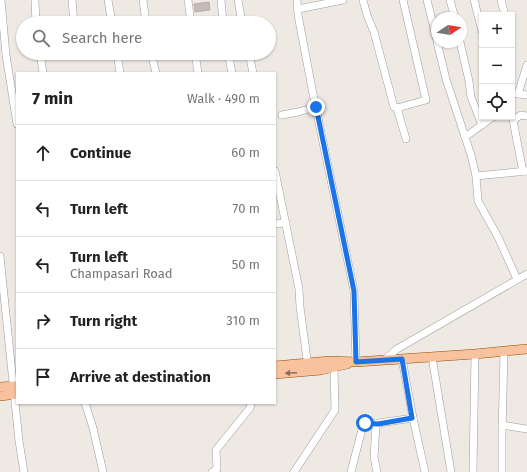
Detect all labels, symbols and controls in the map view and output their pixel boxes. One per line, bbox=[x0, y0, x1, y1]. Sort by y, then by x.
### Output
north arrow bbox=[431, 12, 467, 48]
map controls bbox=[479, 12, 515, 120]
button: + bbox=[479, 12, 515, 48]
search box bbox=[16, 16, 276, 60]
icon: search bbox=[30, 27, 52, 49]
text: Search here bbox=[62, 29, 142, 47]
button: − bbox=[479, 48, 515, 84]
button: locate bbox=[479, 84, 515, 120]
text: 7 min bbox=[32, 88, 73, 109]
text: Walk · 490 m bbox=[187, 91, 260, 106]
route end bbox=[307, 98, 325, 116]
icon: ahead bbox=[32, 142, 54, 164]
text: Continue bbox=[70, 144, 131, 162]
text: 60 m bbox=[231, 145, 260, 160]
icon: left bbox=[32, 198, 54, 220]
text: Turn left bbox=[70, 200, 128, 218]
text: 70 m bbox=[233, 201, 260, 216]
text: Turn left bbox=[70, 248, 128, 266]
icon: left bbox=[32, 254, 54, 276]
text: 50 m bbox=[232, 257, 260, 272]
text: Champasari Road bbox=[70, 266, 173, 281]
icon: right bbox=[32, 310, 54, 332]
text: Turn right bbox=[70, 312, 137, 330]
text: 310 m bbox=[226, 313, 260, 328]
icon: arrive bbox=[32, 366, 54, 388]
text: Arrive at destination bbox=[70, 368, 211, 386]
one-way arrow bbox=[284, 370, 297, 376]
route start bbox=[356, 414, 374, 432]

